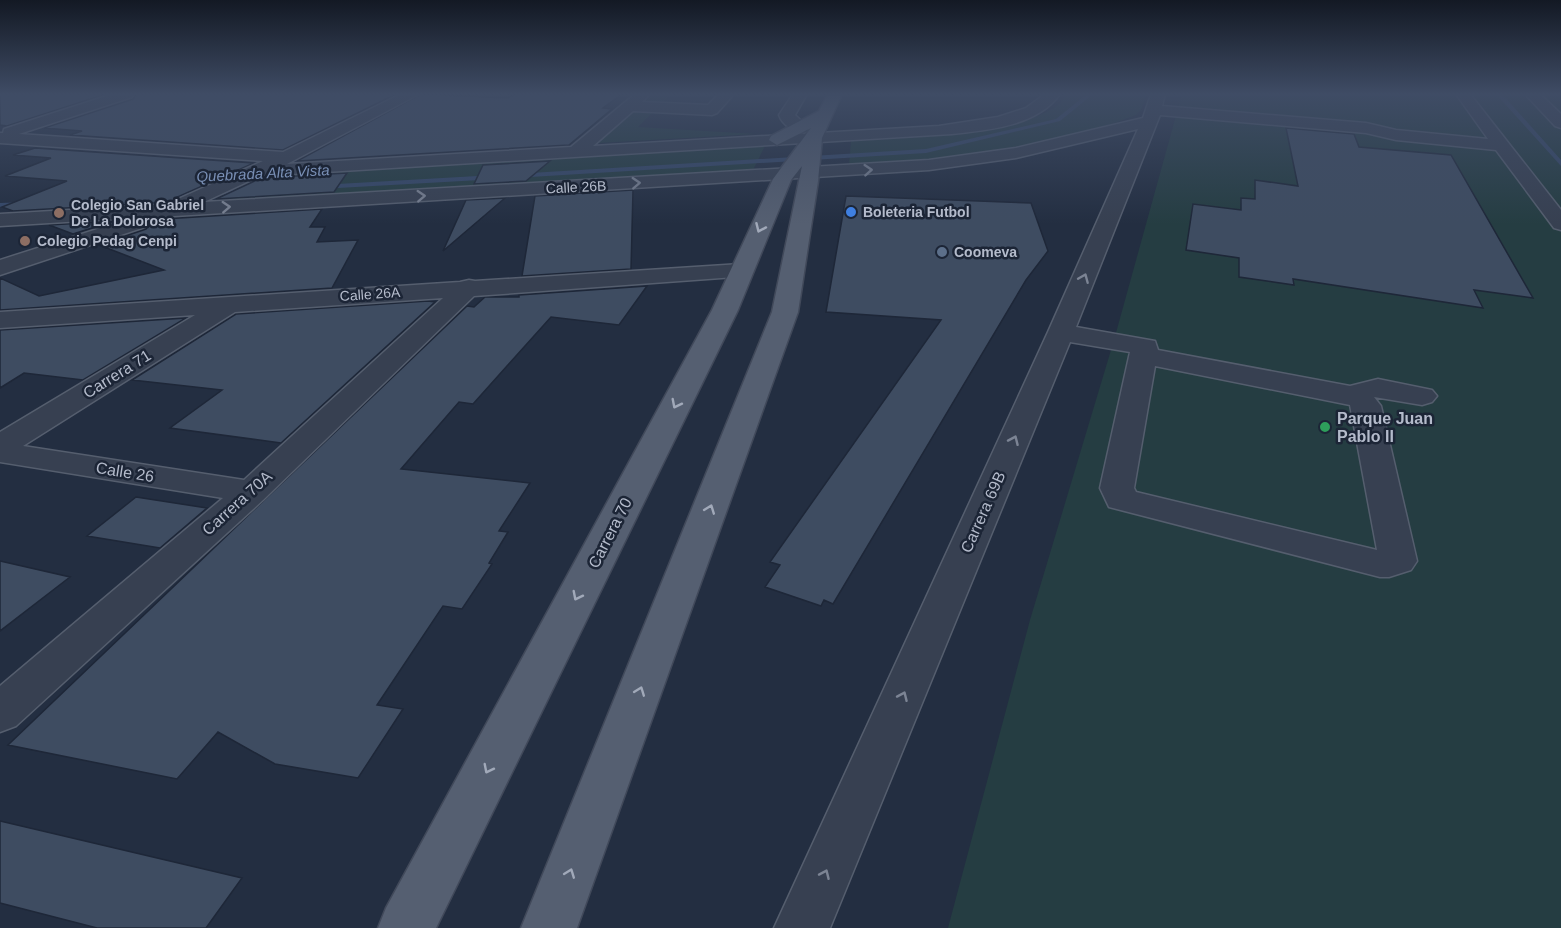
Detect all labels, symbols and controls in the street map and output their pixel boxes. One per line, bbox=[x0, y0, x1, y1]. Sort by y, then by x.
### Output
water label: Quebrada Alta Vista bbox=[196, 161, 330, 185]
one-way arrow bbox=[864, 164, 873, 177]
street label: Calle 26B bbox=[545, 177, 607, 197]
one-way arrow bbox=[632, 177, 641, 190]
one-way arrow bbox=[416, 190, 425, 203]
place label: Colegio San Gabriel De La Dolorosa bbox=[71, 197, 204, 229]
one-way arrow bbox=[222, 201, 231, 214]
place label: Boleteria Futbol bbox=[863, 204, 970, 220]
marker: Boleteria Futbol bbox=[844, 205, 858, 219]
marker: Colegio San Gabriel De La Dolorosa bbox=[52, 206, 66, 220]
one-way arrow bbox=[755, 222, 767, 233]
place label: Colegio Pedag Cenpi bbox=[37, 233, 177, 249]
marker: Colegio Pedag Cenpi bbox=[18, 234, 32, 248]
place label: Coomeva bbox=[954, 244, 1017, 260]
marker: Coomeva bbox=[935, 245, 949, 259]
one-way arrow bbox=[1077, 273, 1089, 284]
street label: Calle 26A bbox=[339, 284, 401, 304]
street label: Carrera 71 bbox=[80, 346, 154, 401]
one-way arrow bbox=[672, 398, 683, 408]
place label: Parque Juan Pablo II bbox=[1337, 410, 1433, 445]
marker: Parque Juan Pablo II bbox=[1318, 420, 1332, 434]
one-way arrow bbox=[1007, 435, 1019, 446]
street label: Calle 26 bbox=[95, 459, 155, 485]
street label: Carrera 70A bbox=[199, 467, 275, 538]
street label: Carrera 69B bbox=[958, 469, 1008, 555]
street label: Carrera 70 bbox=[585, 495, 635, 571]
one-way arrow bbox=[702, 504, 715, 515]
one-way arrow bbox=[573, 590, 584, 600]
one-way arrow bbox=[633, 686, 645, 697]
one-way arrow bbox=[896, 691, 908, 702]
one-way arrow bbox=[484, 763, 495, 774]
one-way arrow bbox=[563, 869, 575, 880]
one-way arrow bbox=[818, 870, 830, 881]

